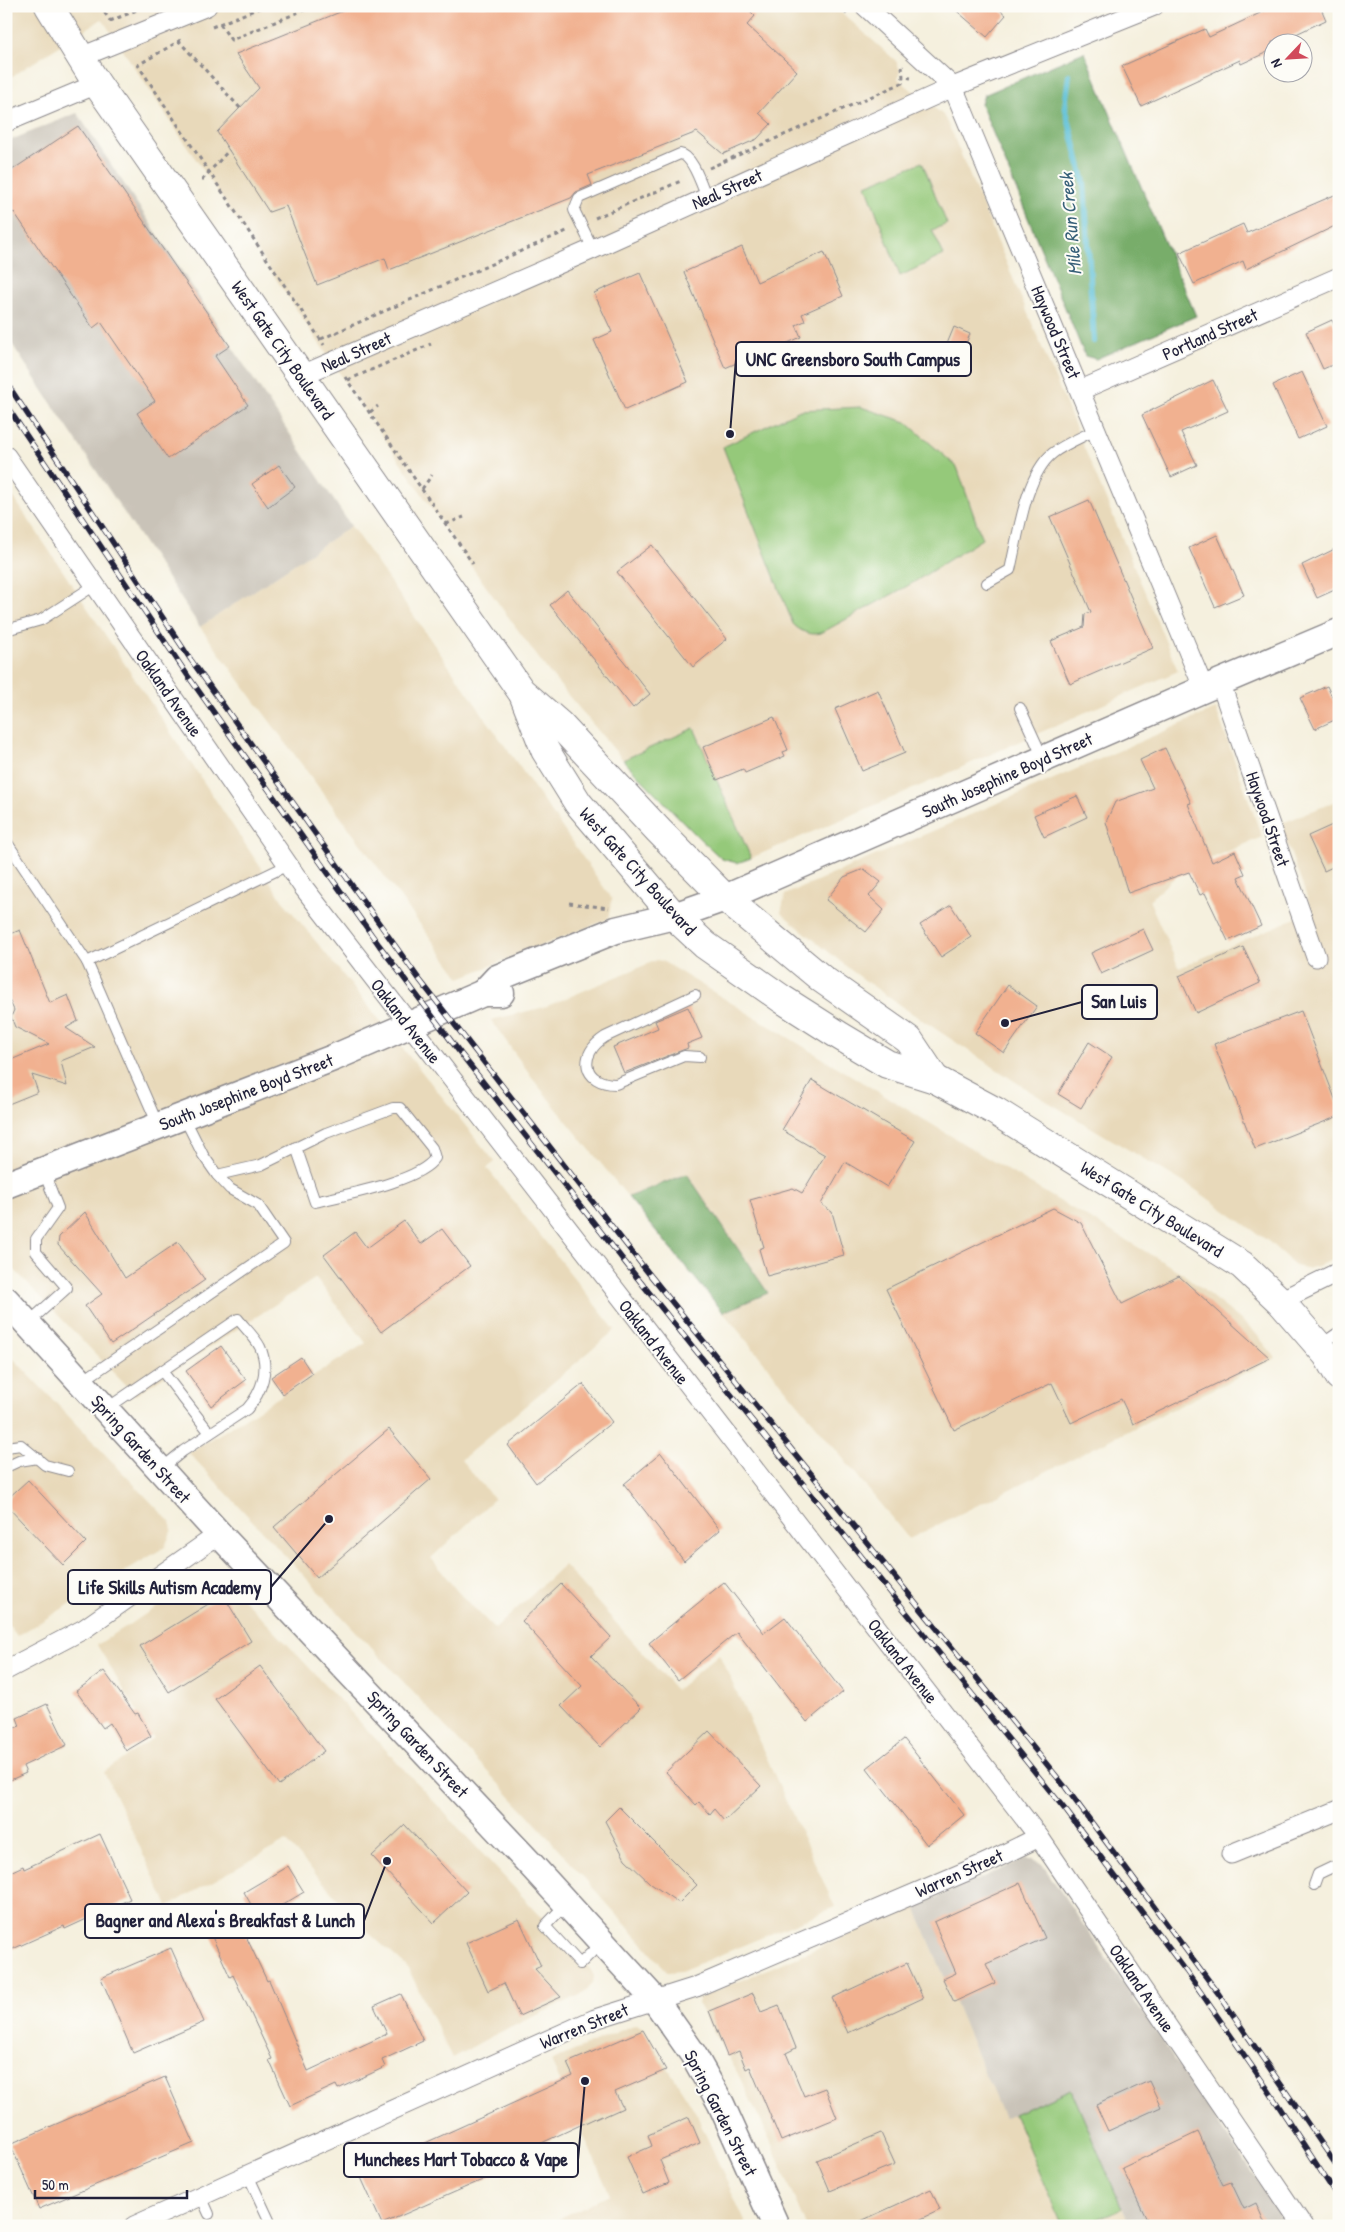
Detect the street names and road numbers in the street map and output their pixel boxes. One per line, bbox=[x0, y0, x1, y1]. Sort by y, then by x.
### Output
street label: Neal Street bbox=[688, 162, 767, 216]
street label: West Gate City Boulevard bbox=[226, 276, 340, 424]
street label: Haywood Street bbox=[1025, 282, 1087, 383]
street label: Portland Street bbox=[1158, 301, 1262, 366]
street label: Neal Street bbox=[317, 325, 396, 379]
street label: Oakland Avenue bbox=[130, 644, 208, 742]
street label: South Josephine Boyd Street bbox=[918, 726, 1097, 824]
street label: Haywood Street bbox=[1240, 768, 1296, 871]
street label: West Gate City Boulevard bbox=[574, 802, 702, 940]
street label: Oakland Avenue bbox=[365, 973, 447, 1069]
street label: South Josephine Boyd Street bbox=[155, 1047, 337, 1137]
street label: West Gate City Boulevard bbox=[1076, 1155, 1228, 1263]
street label: Oakland Avenue bbox=[613, 1294, 695, 1390]
street label: Spring Garden Street bbox=[85, 1389, 197, 1509]
street label: Oakland Avenue bbox=[862, 1613, 944, 1709]
street label: Spring Garden Street bbox=[362, 1685, 475, 1804]
street label: Warren Street bbox=[911, 1842, 1007, 1903]
street label: Oakland Avenue bbox=[1103, 1939, 1181, 2037]
street label: Warren Street bbox=[536, 1997, 633, 2055]
street label: Spring Garden Street bbox=[678, 2046, 764, 2181]

